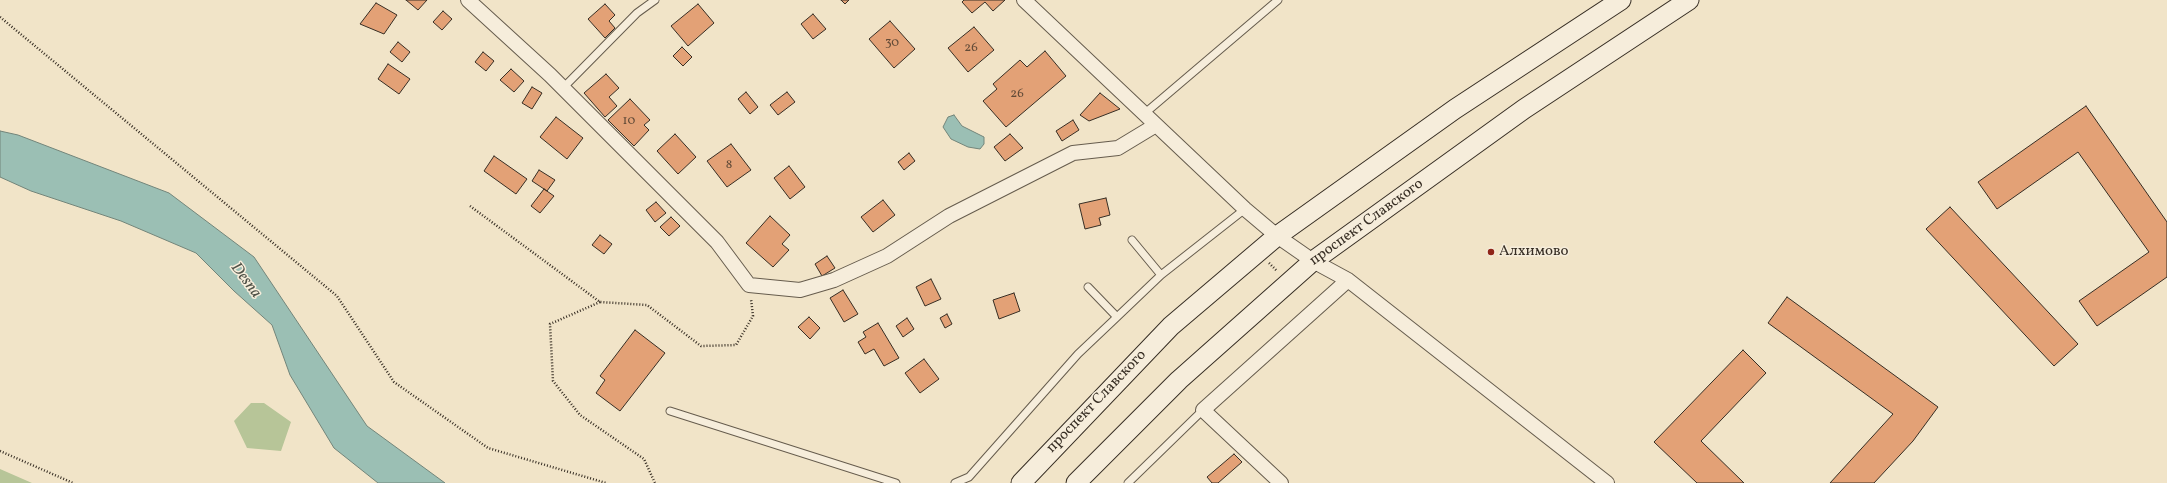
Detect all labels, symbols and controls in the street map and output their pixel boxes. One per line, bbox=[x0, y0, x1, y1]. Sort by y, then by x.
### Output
house number: 30 bbox=[885, 36, 899, 52]
house number: 26 bbox=[964, 41, 978, 57]
house number: 26 bbox=[1010, 87, 1024, 103]
house number: 10 bbox=[623, 114, 635, 130]
house number: 8 bbox=[726, 158, 732, 174]
street label: проспект Славского bbox=[1307, 176, 1427, 270]
place label: Алхимово bbox=[1499, 243, 1569, 261]
marker: Алхимово bbox=[1486, 247, 1496, 257]
water label: Desna bbox=[225, 260, 265, 302]
street label: проспект Славского bbox=[1043, 347, 1151, 457]

